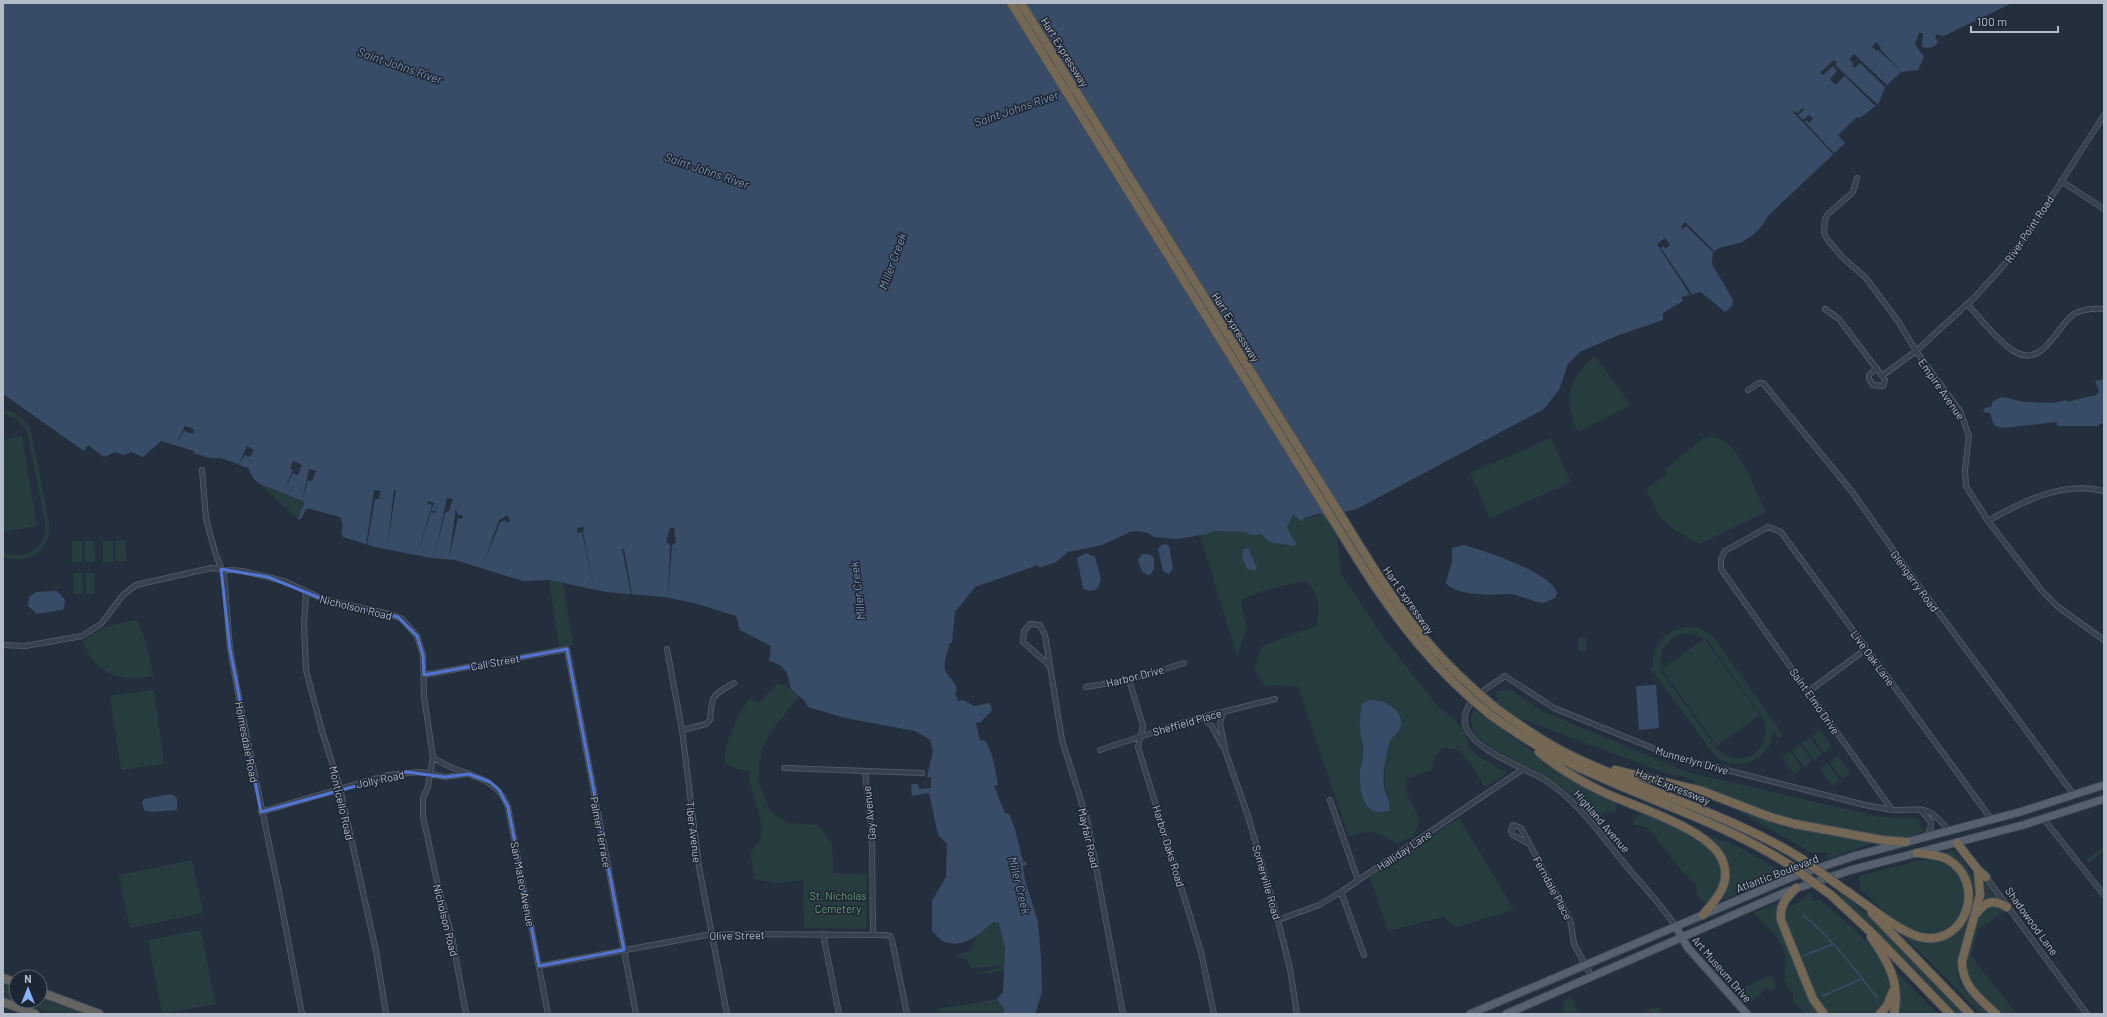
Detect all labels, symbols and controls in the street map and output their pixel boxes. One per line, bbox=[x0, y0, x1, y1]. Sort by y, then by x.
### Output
scale bar bbox=[1971, 8, 2058, 34]
text: 100 m bbox=[1977, 14, 2007, 28]
street label: Hart Expressway bbox=[1038, 15, 1092, 89]
water label: Saint Johns River bbox=[356, 44, 445, 86]
water label: Saint Johns River bbox=[972, 87, 1061, 129]
water label: Saint Johns River bbox=[663, 149, 752, 191]
street label: River Point Road bbox=[2002, 193, 2056, 265]
water label: Miller Creek bbox=[875, 231, 909, 291]
street label: Hart Expressway bbox=[1209, 290, 1263, 364]
street label: Empire Avenue bbox=[1916, 356, 1968, 422]
street label: Glengarry Road bbox=[1888, 548, 1942, 614]
water label: Miller Creek bbox=[846, 561, 868, 621]
street label: Hart Expressway bbox=[1381, 564, 1437, 636]
street label: Nicholson Road bbox=[318, 592, 394, 622]
street label: Live Oak Lane bbox=[1848, 628, 1898, 689]
street label: Call Street bbox=[469, 651, 521, 673]
street label: Harbor Drive bbox=[1105, 662, 1166, 690]
street label: Saint Elmo Drive bbox=[1787, 665, 1843, 737]
street label: Holmesdale Road bbox=[233, 700, 261, 784]
street label: Sheffield Place bbox=[1151, 706, 1223, 738]
street label: Munnerlyn Drive bbox=[1654, 743, 1730, 777]
street label: Monticello Road bbox=[327, 765, 357, 841]
street label: Hart Expressway bbox=[1634, 765, 1712, 807]
street label: Jolly Road bbox=[355, 768, 405, 790]
street label: Gay Avenue bbox=[860, 785, 878, 841]
street label: Highland Avenue bbox=[1571, 787, 1633, 855]
street label: Palmer Terrace bbox=[588, 795, 614, 869]
street label: Tiber Avenue bbox=[684, 801, 704, 864]
street label: Harbor Oaks Road bbox=[1150, 804, 1188, 888]
street label: Mayfair Road bbox=[1076, 807, 1102, 869]
street label: Halliday Lane bbox=[1374, 827, 1434, 873]
street label: San Mateo Avenue bbox=[508, 840, 538, 928]
street label: Somerville Road bbox=[1250, 843, 1284, 921]
street label: Atlantic Boulevard bbox=[1734, 851, 1820, 895]
street label: Ferndale Place bbox=[1531, 854, 1575, 922]
water label: Miller Creek bbox=[1006, 855, 1034, 915]
street label: Nicholson Road bbox=[431, 882, 461, 958]
street label: Shadowood Lane bbox=[2003, 884, 2061, 958]
park label: St. Nicholas Cemetery bbox=[810, 889, 866, 915]
street label: Olive Street bbox=[709, 928, 765, 942]
street label: Art Museum Drive bbox=[1690, 933, 1754, 1005]
north arrow bbox=[8, 969, 48, 1009]
text: N bbox=[24, 972, 32, 985]

